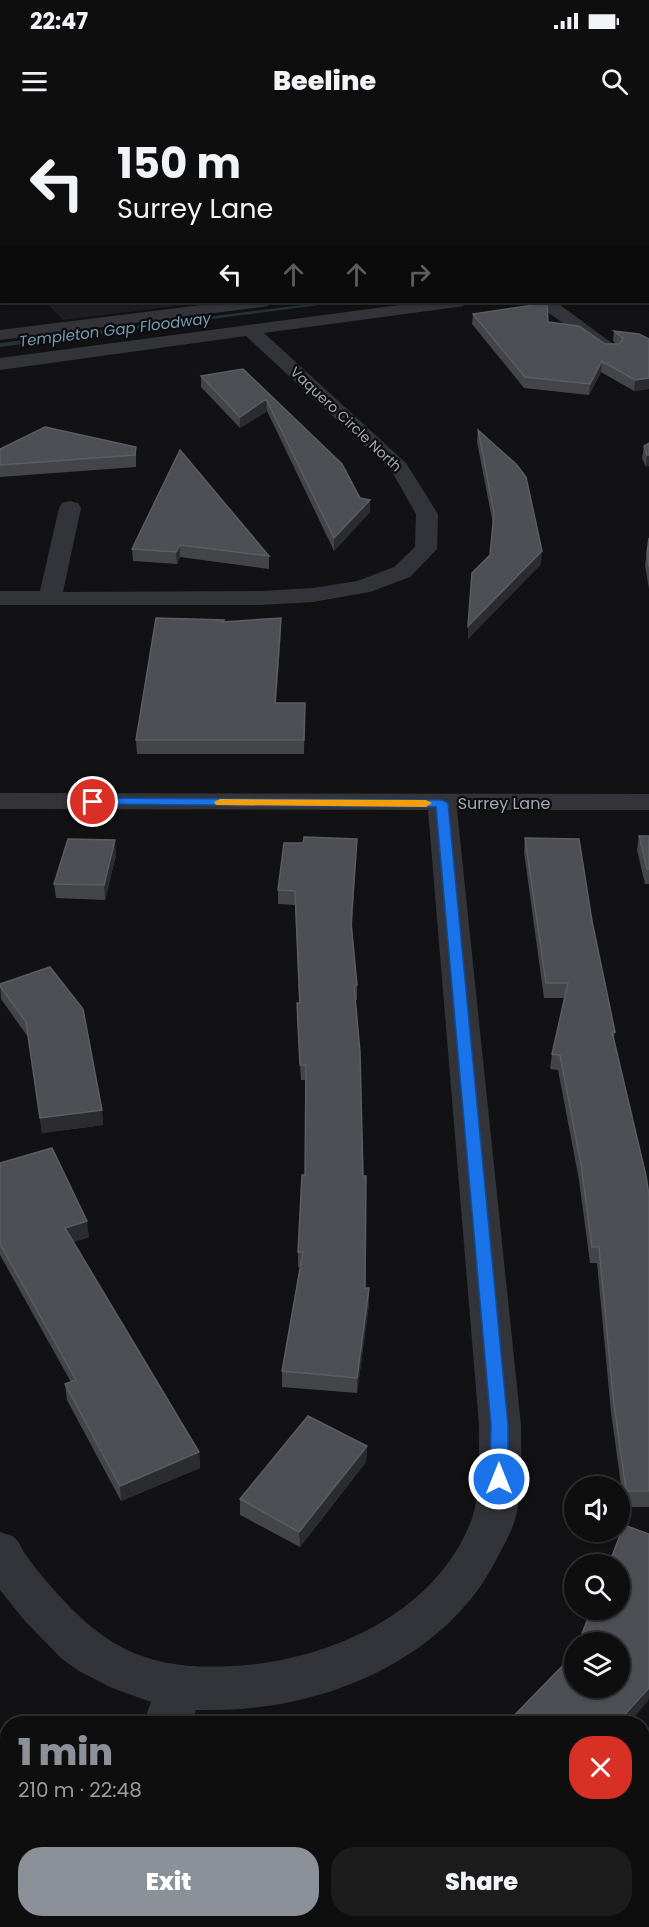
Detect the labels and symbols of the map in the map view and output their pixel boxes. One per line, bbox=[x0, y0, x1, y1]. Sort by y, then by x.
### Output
water label: Templeton Gap Floodway bbox=[18, 307, 213, 352]
street label: Vaquero Circle North bbox=[286, 362, 406, 476]
pin bbox=[67, 776, 118, 827]
street label: Surrey Lane bbox=[458, 792, 550, 815]
position arrow bbox=[467, 1447, 531, 1511]

